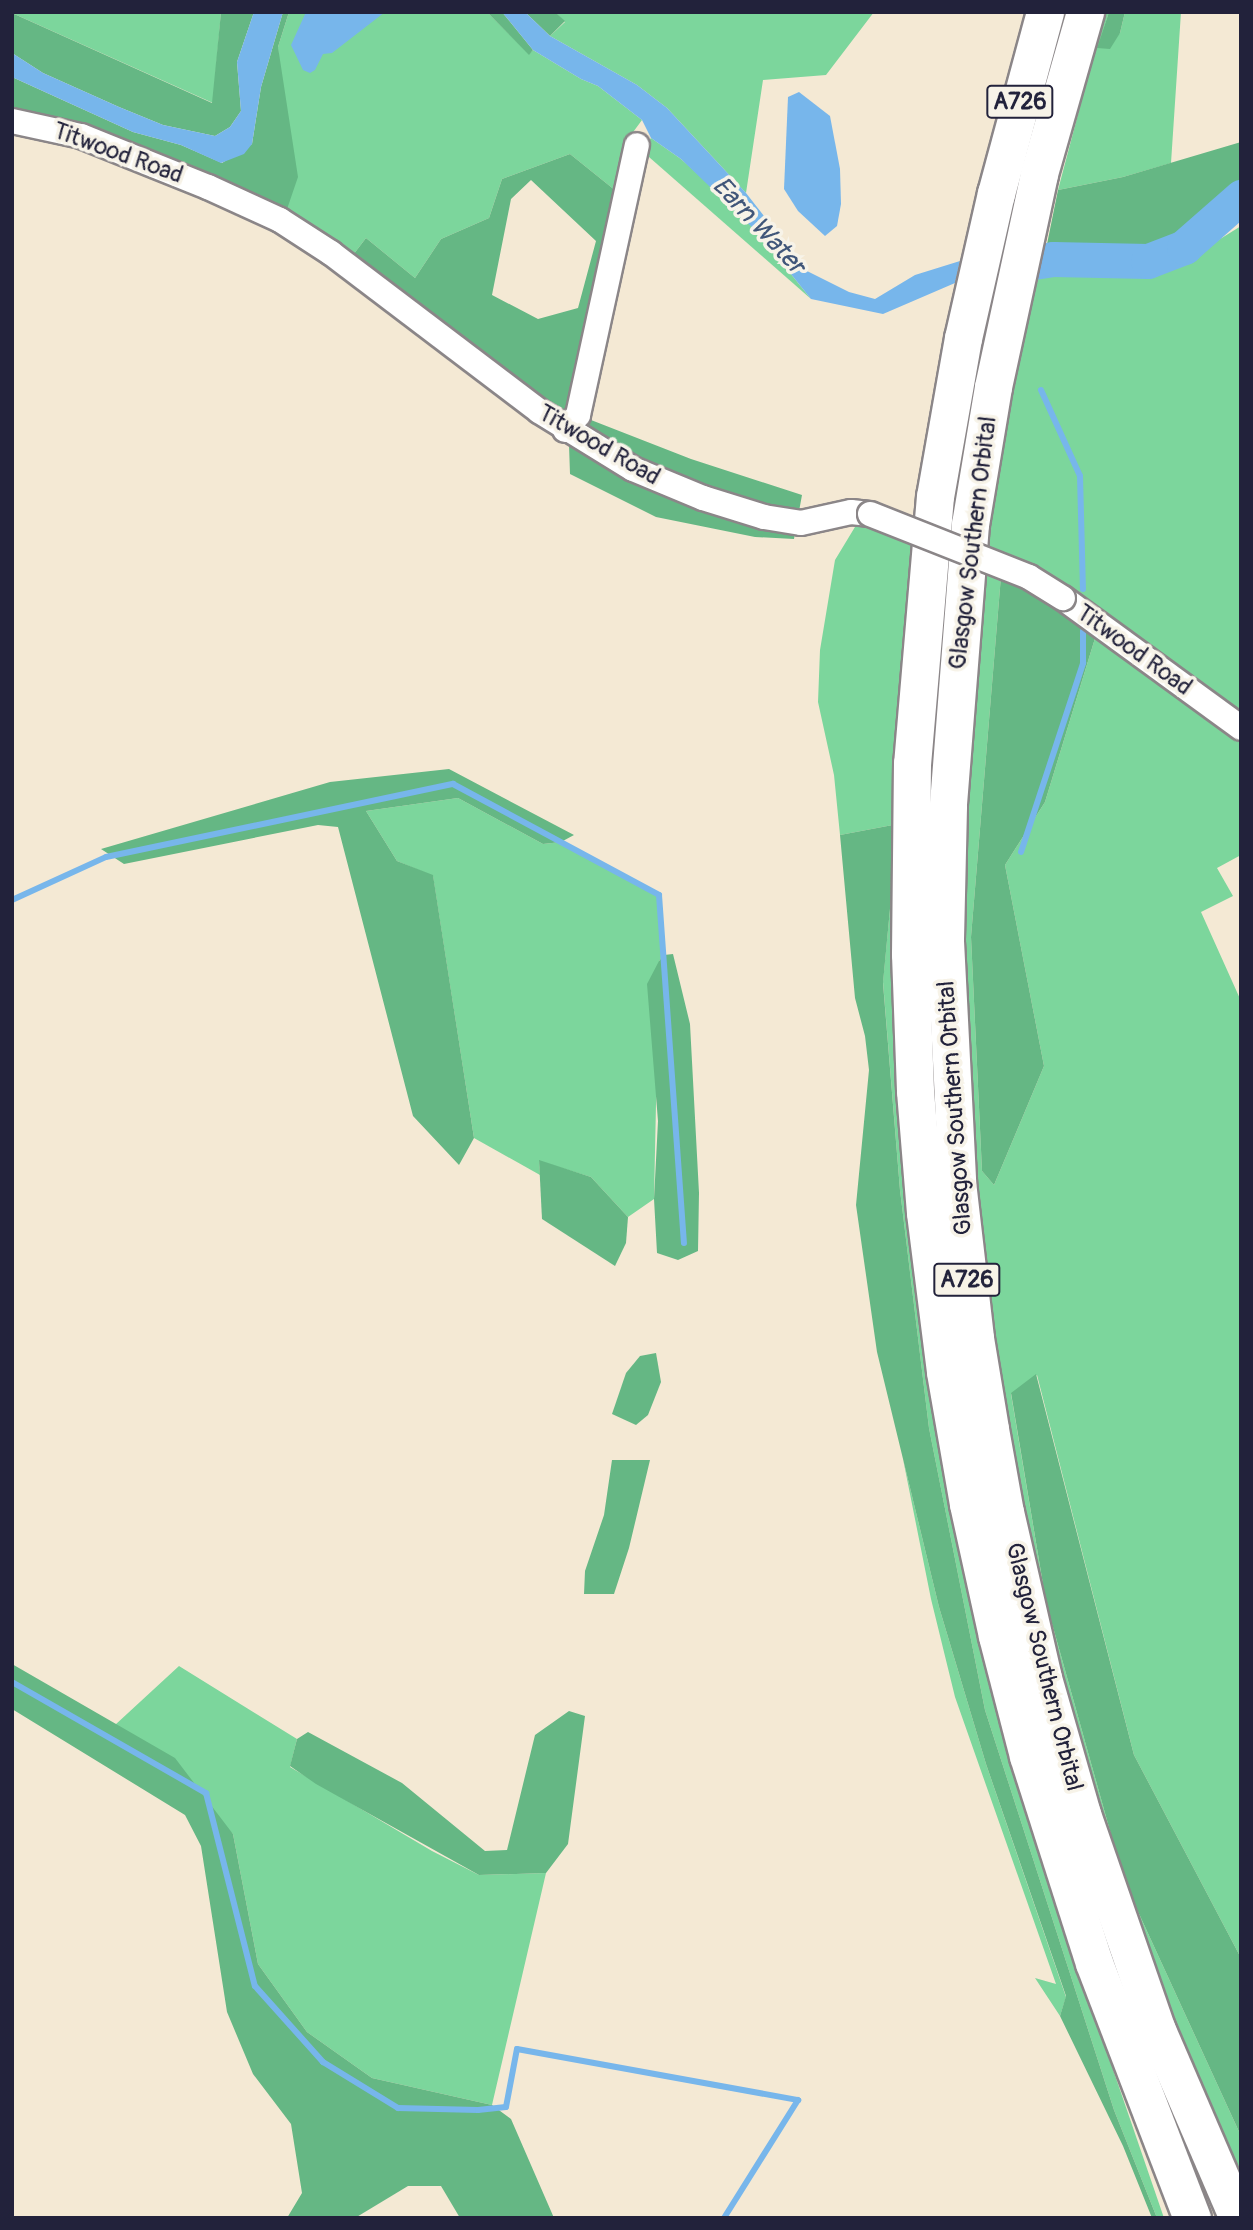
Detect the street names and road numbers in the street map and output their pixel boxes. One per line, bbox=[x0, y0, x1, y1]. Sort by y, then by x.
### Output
road number: A726 bbox=[985, 82, 1055, 122]
street label: Titwood Road bbox=[49, 116, 187, 190]
street label: Titwood Road bbox=[533, 399, 665, 491]
street label: Glasgow Southern Orbital bbox=[943, 415, 1003, 671]
street label: Titwood Road bbox=[1071, 598, 1197, 702]
street label: Glasgow Southern Orbital bbox=[932, 980, 978, 1236]
road number: A726 bbox=[932, 1260, 1002, 1300]
street label: Glasgow Southern Orbital bbox=[999, 1540, 1089, 1794]

